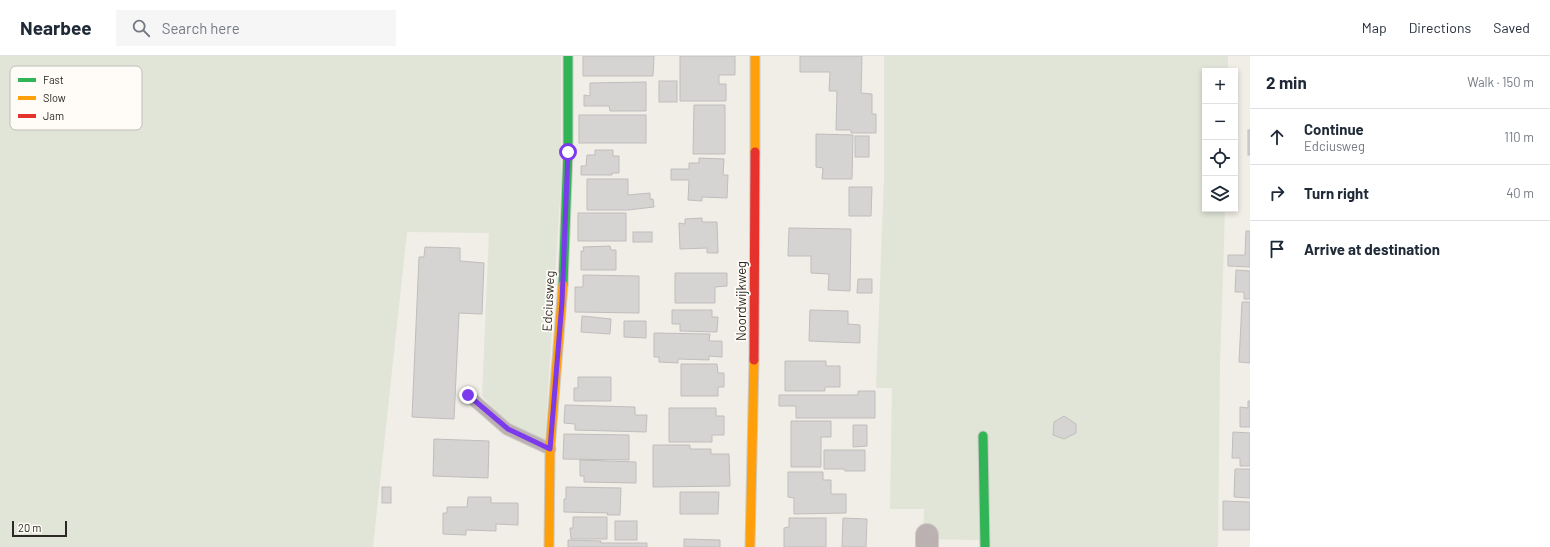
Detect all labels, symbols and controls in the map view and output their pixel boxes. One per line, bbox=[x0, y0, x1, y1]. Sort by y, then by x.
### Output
search box bbox=[116, 10, 396, 46]
text: Nearbee bbox=[20, 16, 92, 39]
icon: search bbox=[130, 17, 152, 39]
text: Search here bbox=[162, 19, 240, 37]
text: Map bbox=[1362, 19, 1387, 36]
text: Directions bbox=[1409, 19, 1471, 36]
text: Saved bbox=[1493, 19, 1530, 36]
legend bbox=[10, 66, 142, 130]
map controls bbox=[1202, 68, 1238, 212]
button: + bbox=[1202, 68, 1238, 104]
text: 2 min bbox=[1266, 72, 1307, 92]
text: Fast bbox=[43, 73, 64, 86]
text: Walk · 150 m bbox=[1467, 74, 1534, 90]
text: Slow bbox=[43, 91, 66, 104]
button: − bbox=[1202, 104, 1238, 140]
text: Jam bbox=[43, 109, 64, 122]
text: Continue bbox=[1304, 120, 1364, 138]
icon: ahead bbox=[1266, 126, 1288, 148]
text: 110 m bbox=[1504, 129, 1534, 145]
text: Edciusweg bbox=[1304, 138, 1365, 154]
button: locate bbox=[1202, 140, 1238, 176]
route start bbox=[559, 143, 577, 161]
button: layers bbox=[1202, 176, 1238, 212]
icon: right bbox=[1266, 182, 1288, 204]
text: Turn right bbox=[1304, 184, 1369, 202]
text: 40 m bbox=[1506, 185, 1534, 201]
icon: arrive bbox=[1266, 238, 1288, 260]
text: Arrive at destination bbox=[1304, 240, 1440, 258]
street label: Noordwijkweg bbox=[733, 261, 749, 341]
street label: Edciusweg bbox=[538, 270, 558, 332]
route end bbox=[459, 386, 477, 404]
scale bar bbox=[12, 519, 67, 538]
text: 20 m bbox=[18, 521, 41, 534]

